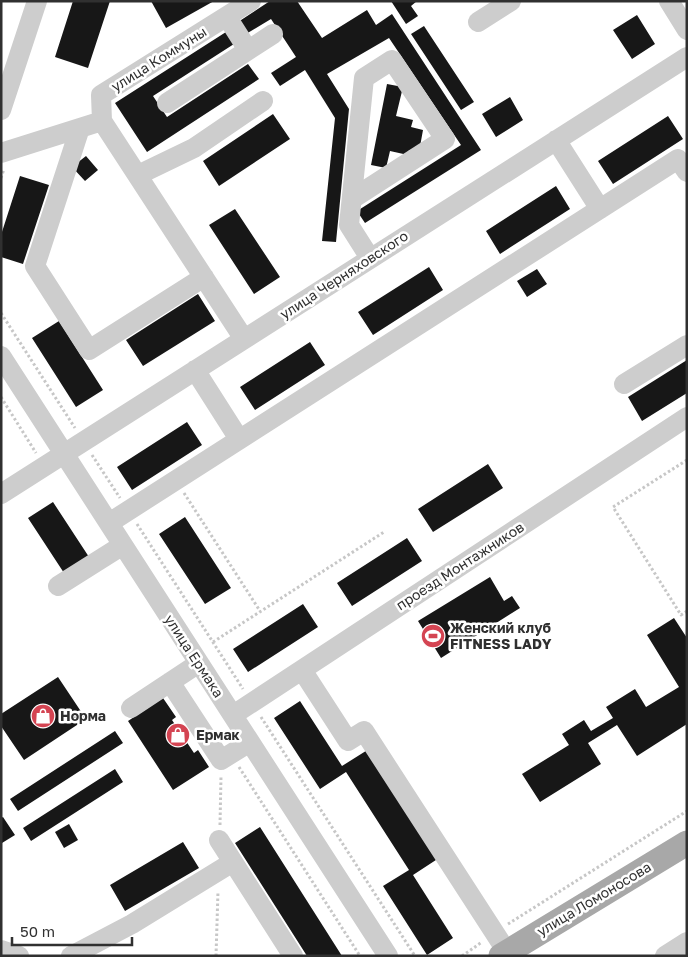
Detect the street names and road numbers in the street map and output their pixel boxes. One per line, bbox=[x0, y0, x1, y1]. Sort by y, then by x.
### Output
street label: улица Коммуны bbox=[108, 22, 210, 95]
street label: улица Черняховского bbox=[276, 227, 411, 322]
street label: проезд Монтажников bbox=[393, 518, 527, 613]
street label: улица Ермака bbox=[161, 611, 228, 700]
street label: улица Ломоносова bbox=[534, 858, 654, 939]

